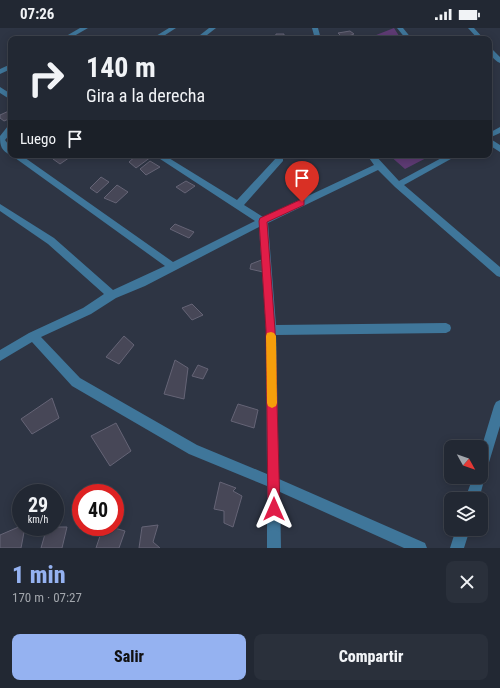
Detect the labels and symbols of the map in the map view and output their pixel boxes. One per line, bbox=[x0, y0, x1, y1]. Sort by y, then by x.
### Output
pin bbox=[285, 161, 319, 202]
north arrow bbox=[444, 440, 488, 484]
speed limit sign: 40 bbox=[72, 484, 124, 536]
position arrow bbox=[253, 488, 295, 530]

